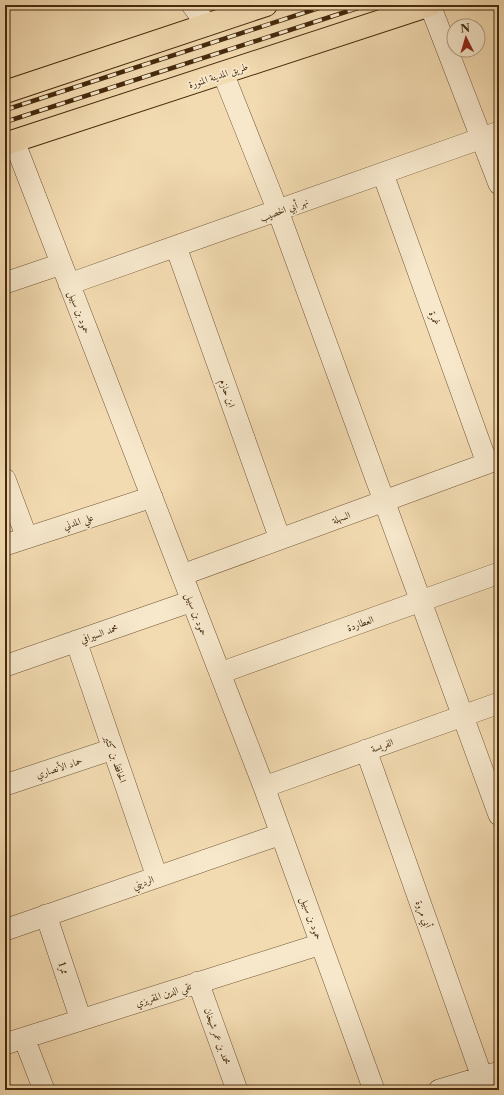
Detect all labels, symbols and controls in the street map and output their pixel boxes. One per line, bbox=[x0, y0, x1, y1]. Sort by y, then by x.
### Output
north arrow bbox=[446, 18, 486, 58]
text: N bbox=[460, 21, 471, 35]
street label: طريق المدينة المنورة bbox=[187, 60, 250, 91]
street label: نهر أبي الخصيب bbox=[258, 194, 311, 226]
street label: حمود بن سبيل bbox=[64, 289, 94, 336]
street label: غمرة bbox=[426, 309, 443, 327]
street label: ابن حازم bbox=[214, 377, 238, 410]
street label: السهلة bbox=[329, 508, 352, 527]
street label: علي المدني bbox=[61, 510, 96, 536]
street label: حمود بن سبيل bbox=[181, 591, 211, 638]
street label: العطاردة bbox=[345, 613, 375, 634]
street label: محمد السيرافي bbox=[79, 621, 120, 648]
street label: الحافظ بن كثير bbox=[101, 733, 130, 784]
street label: الفريسة bbox=[369, 735, 395, 755]
street label: حماد الأنصاري bbox=[34, 754, 85, 783]
street label: الرديني bbox=[131, 873, 157, 895]
street label: حمود بن سبيل bbox=[297, 895, 325, 942]
street label: أبي مروة bbox=[411, 898, 436, 931]
street label: ممر1 bbox=[55, 960, 72, 976]
street label: تقي الدين المقريزي bbox=[134, 979, 194, 1013]
street label: محمد بن عمر شيخان bbox=[201, 1006, 234, 1066]

